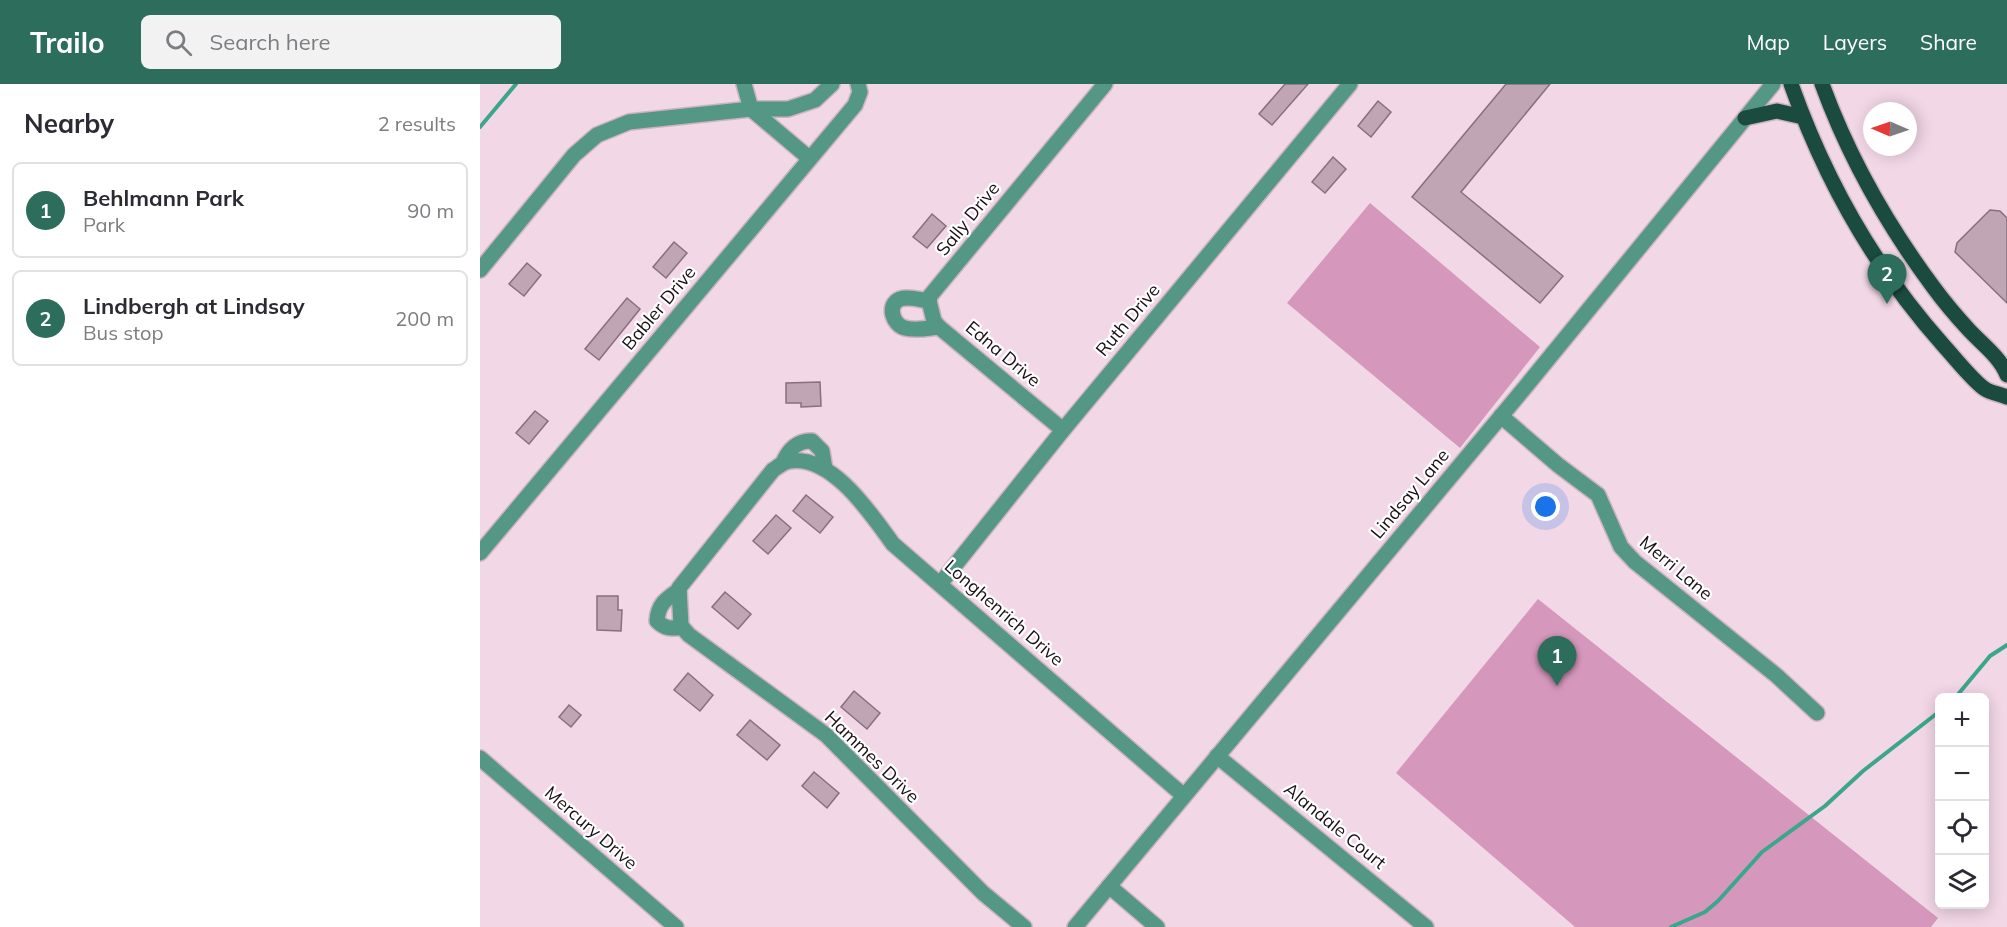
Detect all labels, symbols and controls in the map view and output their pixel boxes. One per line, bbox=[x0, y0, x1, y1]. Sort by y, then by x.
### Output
search box bbox=[141, 15, 561, 69]
text: Trailo bbox=[30, 25, 105, 60]
icon: search bbox=[162, 26, 195, 59]
text: Search here bbox=[210, 28, 331, 56]
text: Map bbox=[1747, 29, 1790, 55]
text: Layers bbox=[1823, 29, 1887, 55]
text: Share bbox=[1920, 29, 1977, 55]
north arrow bbox=[1863, 102, 1917, 156]
text: Nearby bbox=[24, 107, 114, 140]
text: 2 results bbox=[378, 111, 456, 136]
street label: Sally Drive bbox=[931, 177, 1004, 260]
text: Behlmann Park bbox=[83, 184, 244, 212]
text: 1 bbox=[40, 198, 52, 223]
text: 90 m bbox=[407, 198, 454, 223]
text: Park bbox=[83, 212, 125, 237]
pin: 2 bbox=[1868, 254, 1906, 304]
street label: Babler Drive bbox=[617, 261, 700, 354]
street label: Ruth Drive bbox=[1091, 279, 1165, 361]
text: Lindbergh at Lindsay bbox=[83, 292, 305, 320]
text: 2 bbox=[40, 306, 52, 331]
text: 200 m bbox=[395, 306, 454, 331]
street label: Edna Drive bbox=[961, 316, 1046, 392]
text: Bus stop bbox=[83, 320, 163, 345]
street label: Lindsay Lane bbox=[1365, 444, 1454, 543]
your location bbox=[1531, 492, 1560, 521]
street label: Merri Lane bbox=[1635, 530, 1718, 605]
street label: Longhenrich Drive bbox=[940, 554, 1069, 671]
pin: 1 bbox=[1538, 636, 1576, 686]
map controls bbox=[1935, 693, 1989, 909]
button: + bbox=[1935, 693, 1989, 747]
street label: Hammes Drive bbox=[820, 706, 925, 808]
button: − bbox=[1935, 747, 1989, 801]
street label: Alandale Court bbox=[1280, 777, 1391, 874]
street label: Mercury Drive bbox=[540, 781, 643, 874]
button: locate bbox=[1935, 801, 1989, 855]
button: layers bbox=[1935, 855, 1989, 909]

